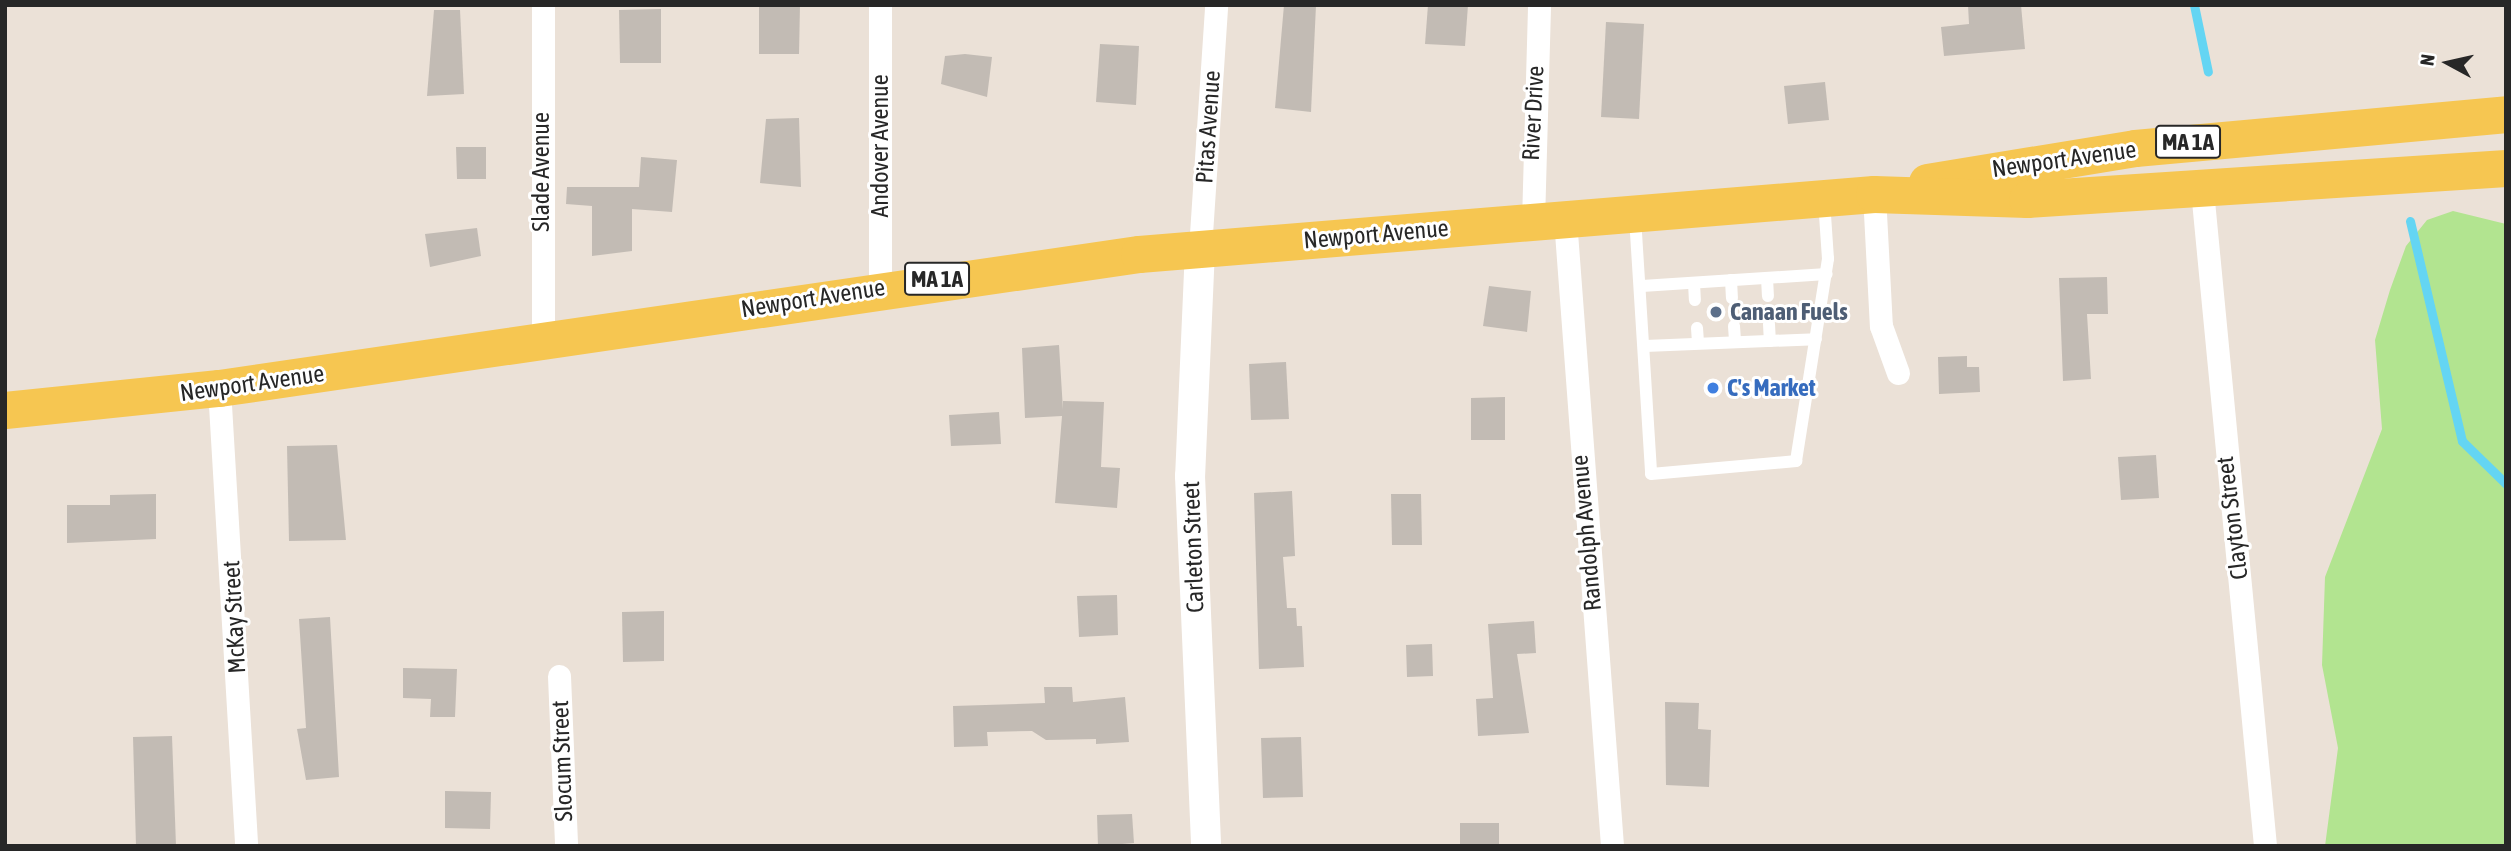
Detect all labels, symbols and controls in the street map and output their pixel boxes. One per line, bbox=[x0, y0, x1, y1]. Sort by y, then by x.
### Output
north arrow bbox=[2413, 28, 2483, 98]
text: N bbox=[2416, 53, 2439, 67]
street label: River Drive bbox=[1516, 65, 1550, 161]
street label: Pitas Avenue bbox=[1190, 70, 1226, 184]
street label: Andover Avenue bbox=[866, 74, 894, 218]
street label: Slade Avenue bbox=[527, 112, 555, 232]
road number: MA 1A bbox=[2155, 122, 2221, 162]
street label: Newport Avenue bbox=[1990, 135, 2138, 183]
street label: Newport Avenue bbox=[1302, 213, 1450, 255]
road number: MA 1A bbox=[904, 260, 970, 298]
street label: Newport Avenue bbox=[739, 272, 887, 324]
place label: Canaan Fuels bbox=[1730, 298, 1848, 326]
marker: Canaan Fuels bbox=[1708, 304, 1724, 320]
street label: Newport Avenue bbox=[178, 359, 326, 407]
place label: C's Market bbox=[1727, 374, 1816, 402]
marker: C's Market bbox=[1705, 380, 1721, 396]
street label: Randolph Avenue bbox=[1565, 454, 1607, 612]
street label: Clayton Street bbox=[2210, 455, 2254, 581]
street label: Carleton Street bbox=[1176, 481, 1210, 613]
street label: McKay Street bbox=[217, 560, 251, 674]
street label: Slocum Street bbox=[545, 700, 579, 822]

